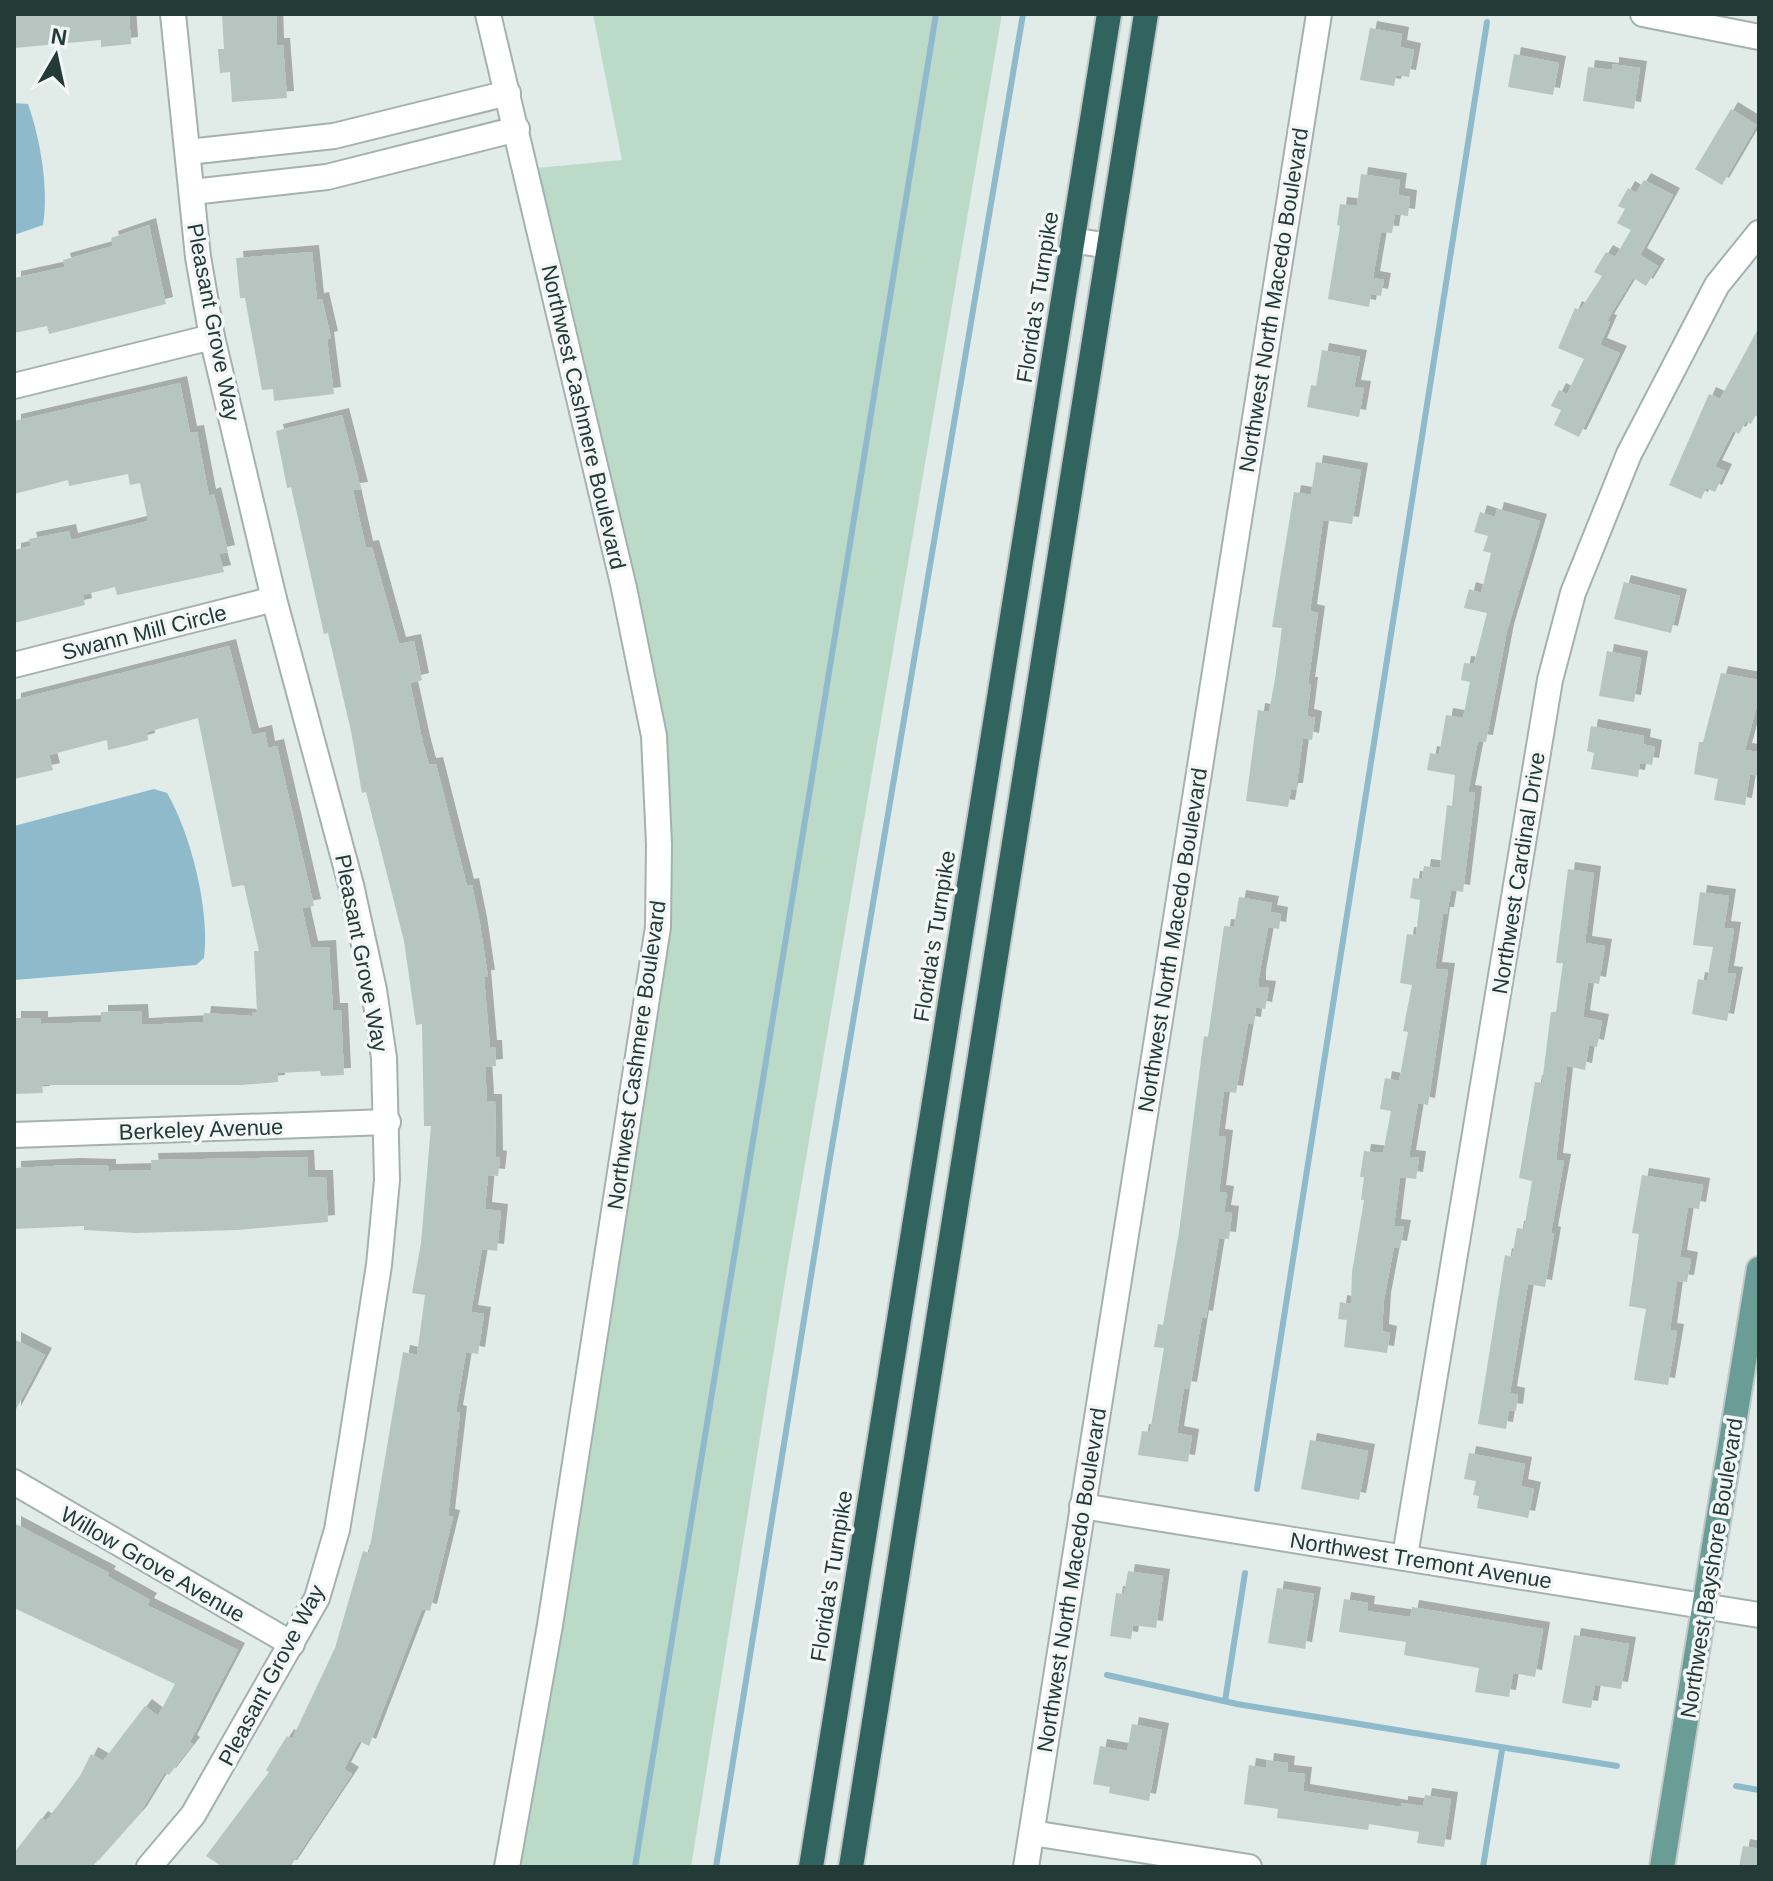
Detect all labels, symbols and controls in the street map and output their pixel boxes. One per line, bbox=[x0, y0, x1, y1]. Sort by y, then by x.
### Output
north arrow bbox=[16, 16, 96, 96]
text: N bbox=[49, 23, 69, 50]
street label: Northwest North Macedo Boulevard bbox=[1234, 126, 1313, 474]
street label: Florida's Turnpike bbox=[1012, 210, 1063, 384]
street label: Pleasant Grove Way bbox=[182, 221, 245, 423]
street label: Northwest Cashmere Boulevard bbox=[536, 262, 631, 572]
street label: Swann Mill Circle bbox=[59, 600, 229, 665]
street label: Northwest Cardinal Drive bbox=[1487, 750, 1550, 996]
street label: Northwest North Macedo Boulevard bbox=[1133, 766, 1212, 1114]
street label: Florida's Turnpike bbox=[909, 849, 960, 1023]
street label: Pleasant Grove Way bbox=[330, 852, 393, 1054]
street label: Northwest Cashmere Boulevard bbox=[602, 899, 671, 1211]
street label: Berkeley Avenue bbox=[118, 1114, 284, 1145]
street label: Northwest North Macedo Boulevard bbox=[1032, 1406, 1111, 1754]
street label: Northwest Bayshore Boulevard bbox=[1675, 1416, 1748, 1720]
street label: Florida's Turnpike bbox=[806, 1489, 857, 1663]
street label: Willow Grove Avenue bbox=[56, 1501, 249, 1627]
street label: Northwest Tremont Avenue bbox=[1288, 1527, 1554, 1594]
street label: Pleasant Grove Way bbox=[213, 1581, 330, 1770]

